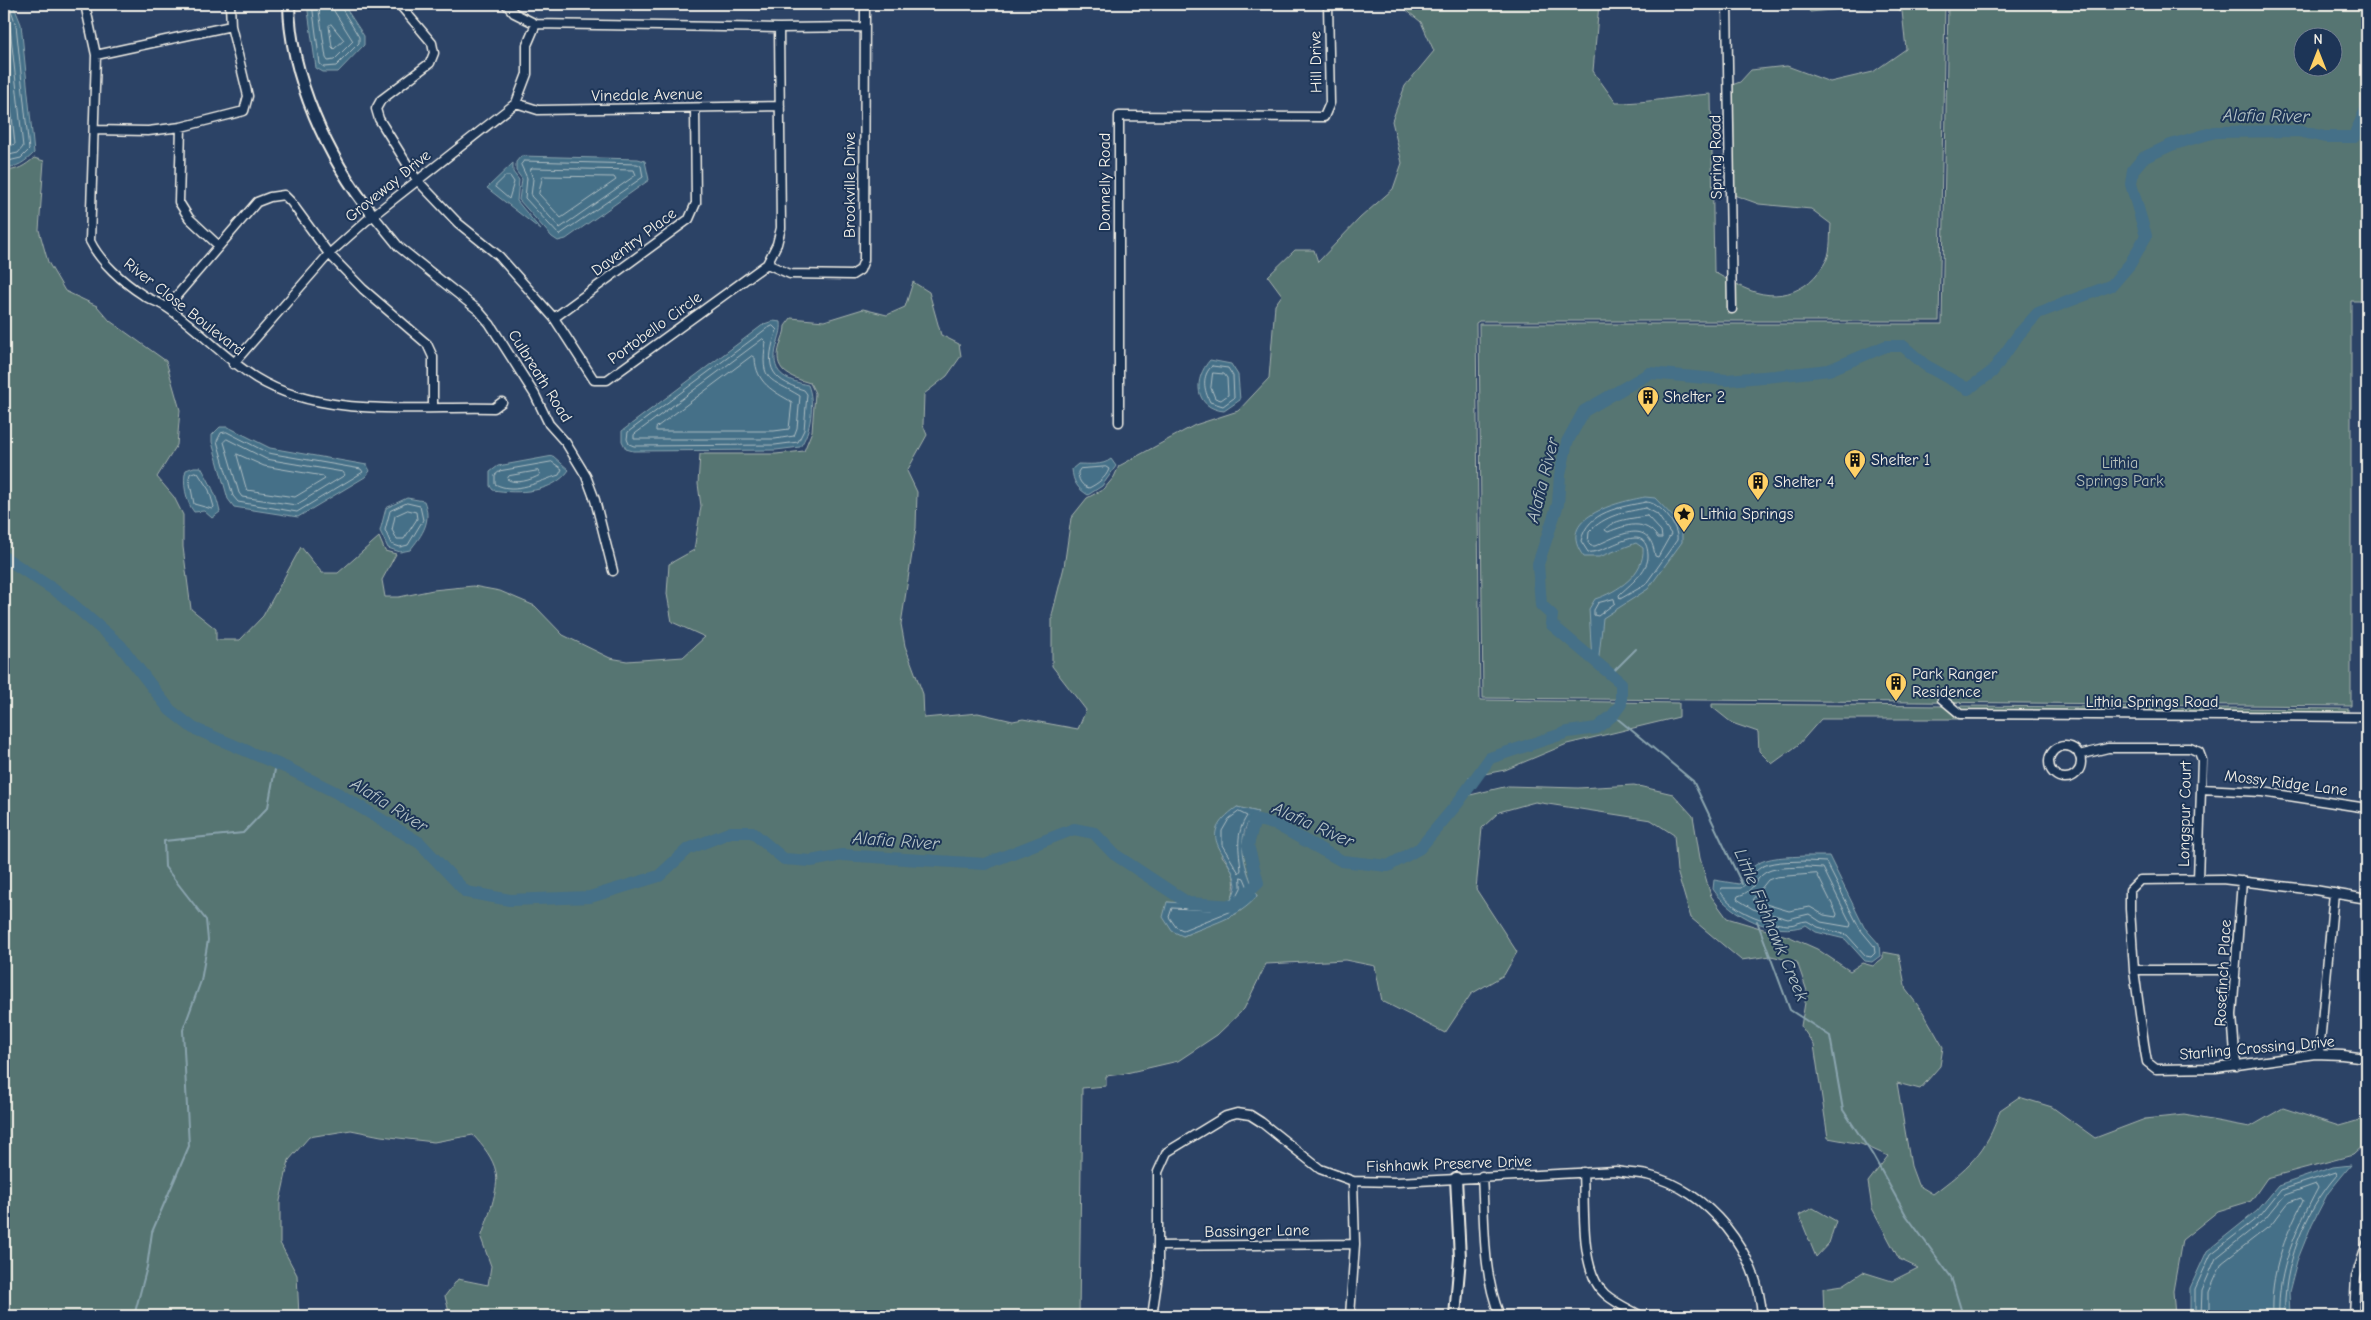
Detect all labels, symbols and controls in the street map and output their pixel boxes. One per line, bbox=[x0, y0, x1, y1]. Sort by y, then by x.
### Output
north arrow bbox=[2294, 28, 2344, 78]
street label: Hill Drive bbox=[1306, 31, 1326, 93]
text: N bbox=[2313, 31, 2323, 48]
street label: Vinedale Avenue bbox=[591, 85, 703, 105]
water label: Alafia River bbox=[2221, 105, 2310, 127]
street label: Spring Road bbox=[1706, 115, 1726, 199]
street label: Brookville Drive bbox=[841, 132, 859, 238]
street label: Donnelly Road bbox=[1096, 133, 1114, 231]
street label: Groveway Drive bbox=[342, 146, 434, 226]
street label: Daventry Place bbox=[588, 204, 680, 280]
street label: River Close Boulevard bbox=[120, 254, 248, 360]
street label: Portobello Circle bbox=[605, 288, 705, 368]
street label: Culbreath Road bbox=[504, 327, 576, 425]
building icon: Shelter 2 bbox=[1636, 385, 1660, 416]
place label: Shelter 2 bbox=[1664, 388, 1725, 406]
water label: Alafia River bbox=[1522, 435, 1564, 526]
building icon: Shelter 1 bbox=[1843, 448, 1867, 479]
place label: Shelter 1 bbox=[1871, 451, 1930, 469]
park label: Lithia Springs Park bbox=[2076, 454, 2164, 490]
building icon: Shelter 4 bbox=[1746, 470, 1770, 501]
place label: Shelter 4 bbox=[1774, 473, 1835, 491]
place icon: Lithia Springs bbox=[1672, 502, 1696, 533]
place label: Lithia Springs bbox=[1700, 505, 1794, 523]
place label: Park Ranger Residence bbox=[1912, 665, 1998, 701]
building icon: Park Ranger Residence bbox=[1884, 671, 1908, 702]
street label: Lithia Springs Road bbox=[2085, 693, 2219, 711]
street label: Longspur Court bbox=[2175, 760, 2195, 867]
street label: Mossy Ridge Lane bbox=[2223, 767, 2349, 799]
water label: Alafia River bbox=[346, 773, 432, 837]
water label: Alafia River bbox=[1268, 797, 1358, 853]
water label: Alafia River bbox=[851, 827, 941, 855]
water label: Little Fishhawk Creek bbox=[1729, 846, 1813, 1005]
street label: Rosefinch Place bbox=[2211, 919, 2235, 1027]
street label: Starling Crossing Drive bbox=[2179, 1032, 2335, 1064]
street label: Fishhawk Preserve Drive bbox=[1366, 1152, 1532, 1176]
street label: Bassinger Lane bbox=[1204, 1221, 1310, 1241]

